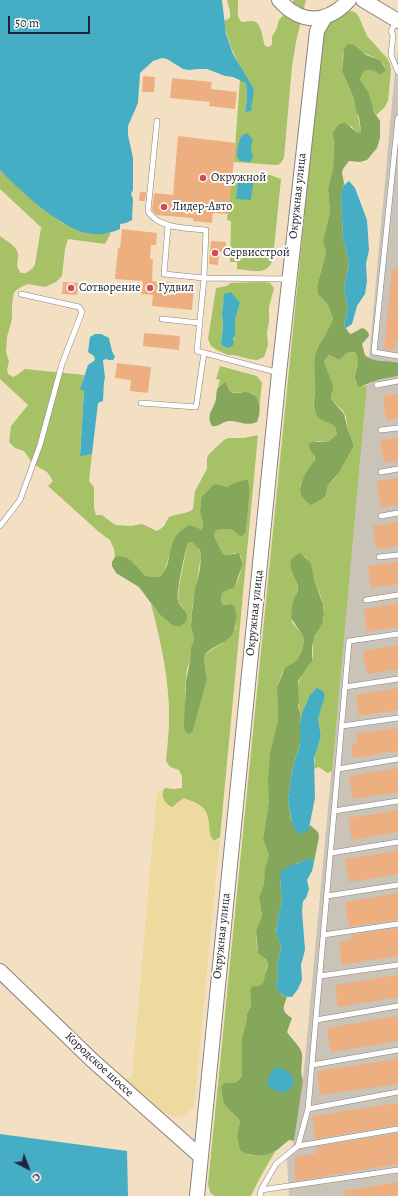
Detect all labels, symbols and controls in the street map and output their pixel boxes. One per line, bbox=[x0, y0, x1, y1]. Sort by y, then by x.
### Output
scale bar bbox=[10, 8, 92, 34]
text: 50 m bbox=[15, 15, 39, 31]
street label: Окружная улица bbox=[286, 152, 310, 240]
place label: Окружной bbox=[211, 171, 266, 185]
marker: Окружной bbox=[198, 173, 208, 183]
place label: Лидер-Авто bbox=[172, 200, 232, 214]
marker: Лидер-Авто bbox=[159, 202, 169, 212]
place label: Сервисстрой bbox=[223, 246, 290, 260]
marker: Сервисстрой bbox=[210, 248, 220, 258]
place label: Сотворение bbox=[79, 281, 141, 295]
place label: Гудвил bbox=[158, 281, 194, 295]
marker: Сотворение bbox=[66, 283, 76, 293]
marker: Гудвил bbox=[145, 283, 155, 293]
street label: Окружная улица bbox=[243, 569, 267, 657]
street label: Окружная улица bbox=[210, 892, 234, 980]
street label: Кородское шоссе bbox=[62, 1030, 136, 1100]
north arrow bbox=[8, 1148, 48, 1188]
text: С bbox=[29, 1169, 44, 1185]

